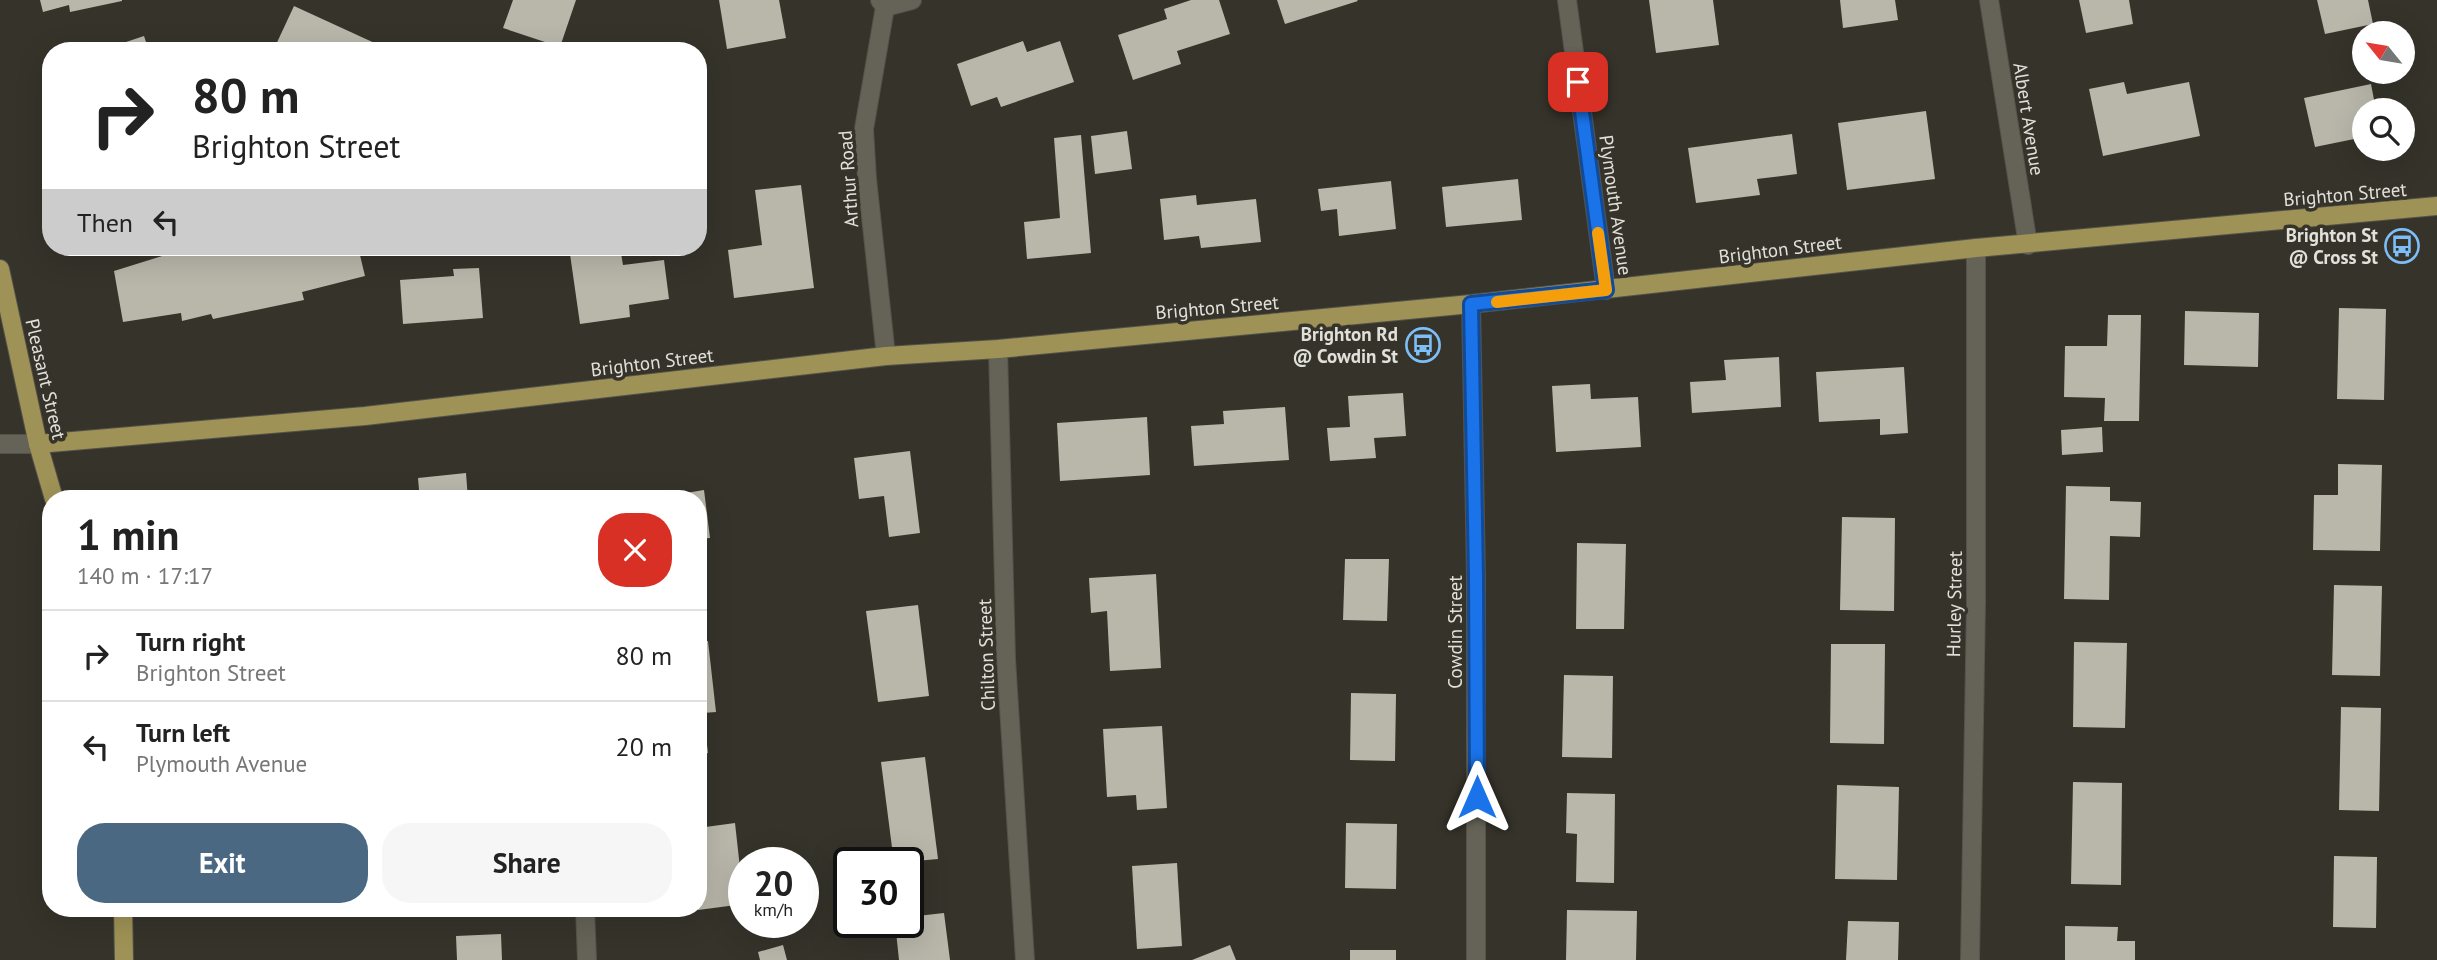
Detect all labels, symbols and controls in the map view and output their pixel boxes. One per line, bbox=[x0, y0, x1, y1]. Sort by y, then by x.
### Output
north arrow bbox=[2352, 21, 2415, 84]
map controls bbox=[2352, 21, 2415, 161]
pin bbox=[1548, 52, 1608, 112]
street label: Albert Avenue bbox=[2008, 61, 2050, 177]
text: 80 m bbox=[192, 63, 299, 127]
icon: arrive bbox=[1559, 63, 1597, 101]
icon: right bbox=[77, 70, 168, 161]
button: search bbox=[2352, 98, 2415, 161]
text: Brighton Street bbox=[192, 125, 400, 167]
street label: Arthur Road bbox=[833, 130, 863, 228]
street label: Plymouth Avenue bbox=[1594, 133, 1638, 277]
street label: Brighton Street bbox=[2282, 177, 2408, 211]
icon: left bbox=[147, 203, 185, 241]
text: Then bbox=[77, 206, 133, 239]
place label: Brighton St @ Cross St bbox=[2286, 223, 2378, 269]
bus stop icon: Brighton St @ Cross St bbox=[2383, 227, 2421, 265]
street label: Brighton Street bbox=[1717, 229, 1843, 268]
street label: Brighton Street bbox=[1154, 290, 1280, 324]
street label: Pleasant Street bbox=[20, 316, 72, 442]
place label: Brighton Rd @ Cowdin St bbox=[1292, 322, 1398, 368]
bus stop icon: Brighton Rd @ Cowdin St bbox=[1404, 326, 1442, 364]
street label: Brighton Street bbox=[589, 342, 715, 381]
text: 1 min bbox=[77, 507, 179, 562]
button: close bbox=[598, 513, 672, 587]
street label: Hurley Street bbox=[1941, 550, 1967, 657]
text: 140 m · 17:17 bbox=[77, 561, 213, 590]
street label: Cowdin Street bbox=[1443, 575, 1467, 689]
street label: Chilton Street bbox=[972, 598, 1000, 712]
text: Turn right bbox=[136, 625, 245, 658]
icon: right bbox=[77, 637, 115, 675]
text: 80 m bbox=[616, 639, 672, 672]
text: Brighton Street bbox=[136, 658, 286, 687]
text: Turn left bbox=[136, 716, 230, 749]
icon: left bbox=[77, 728, 115, 766]
text: 20 m bbox=[616, 730, 672, 763]
text: Plymouth Avenue bbox=[136, 749, 307, 778]
position arrow bbox=[1440, 760, 1514, 834]
button: Exit bbox=[77, 823, 368, 903]
button: Share bbox=[382, 823, 672, 903]
speed limit sign: 30 bbox=[833, 847, 924, 938]
text: 20 bbox=[754, 860, 793, 906]
text: km/h bbox=[754, 898, 793, 921]

